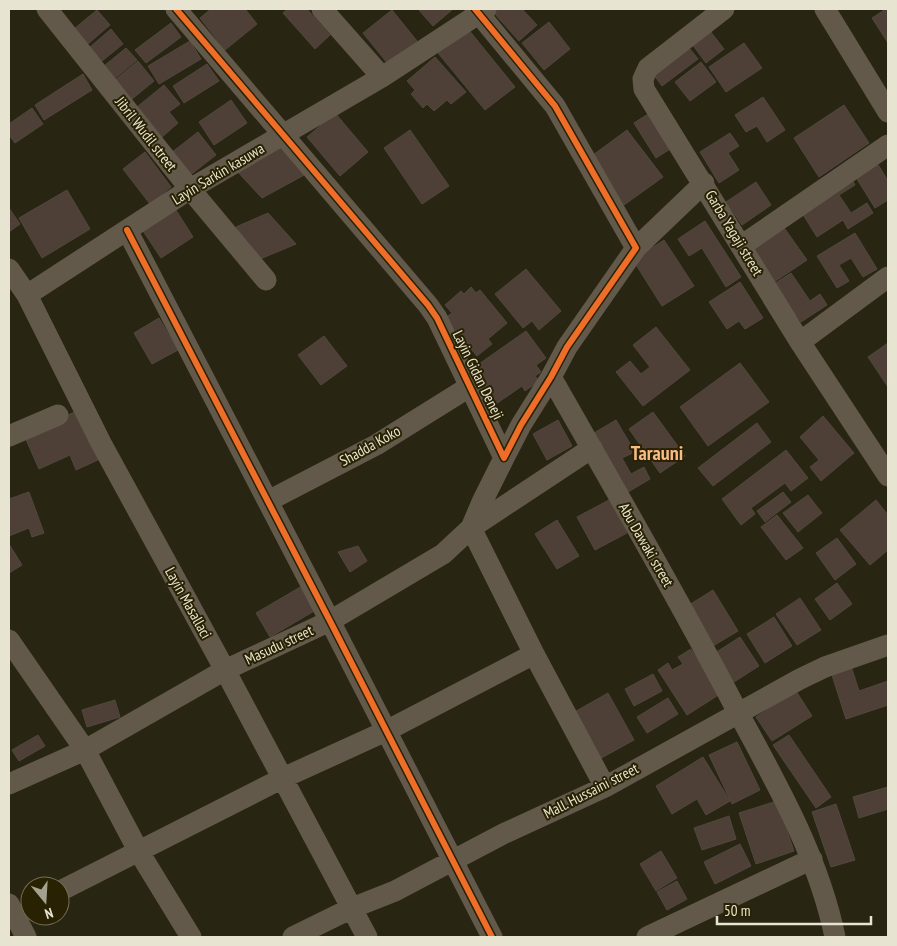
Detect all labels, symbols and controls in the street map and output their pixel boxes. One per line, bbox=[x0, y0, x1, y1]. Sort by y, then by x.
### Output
street label: Jibril Wudil street bbox=[111, 92, 181, 175]
street label: Layin Sarkin kasuwa bbox=[168, 139, 267, 209]
street label: Garba Yagaji street bbox=[701, 186, 767, 279]
street label: Layin Gidan Deneji bbox=[449, 327, 508, 422]
street label: Shadda Koko bbox=[336, 421, 404, 470]
district label: Tarauni bbox=[631, 440, 683, 466]
street label: Abu Dawaki street bbox=[615, 499, 678, 590]
street label: Layin Masallaci bbox=[161, 564, 216, 642]
street label: Masudu street bbox=[242, 621, 316, 669]
street label: Mall. Hussaini street bbox=[540, 758, 641, 823]
north arrow bbox=[20, 876, 70, 926]
scale bar bbox=[717, 894, 871, 926]
text: 50 m bbox=[724, 901, 750, 920]
text: N bbox=[43, 904, 55, 923]

